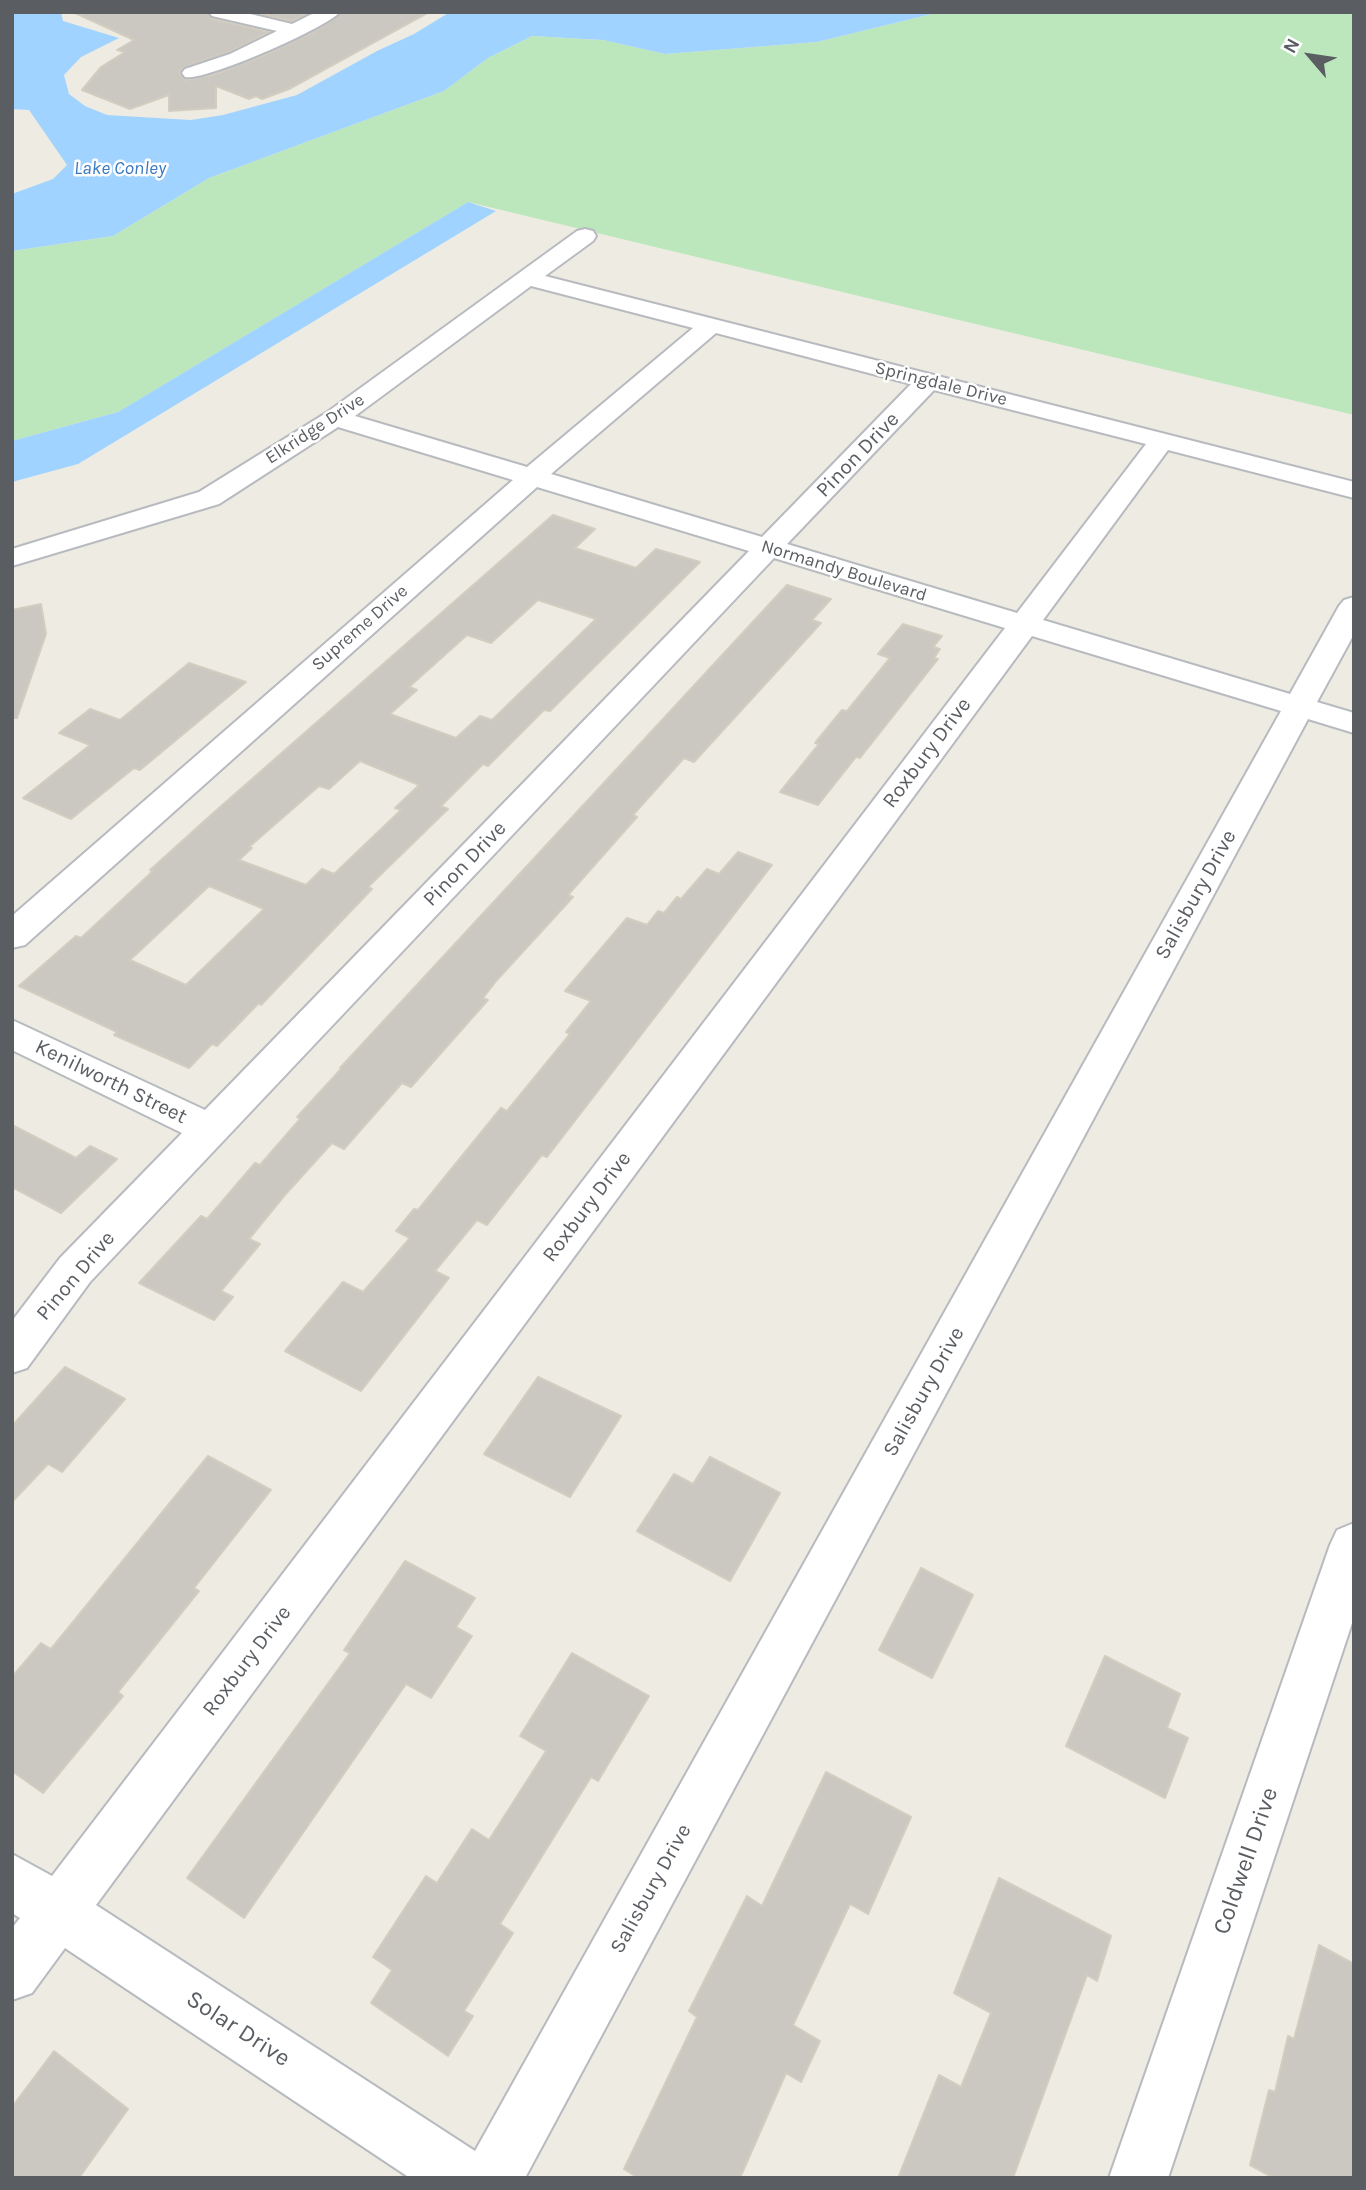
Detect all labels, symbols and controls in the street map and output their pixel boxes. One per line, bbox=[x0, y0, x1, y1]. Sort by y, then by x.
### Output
north arrow bbox=[1275, 21, 1345, 91]
text: N bbox=[1279, 35, 1305, 57]
water label: Lake Conley bbox=[74, 158, 166, 180]
street label: Springdale Drive bbox=[873, 357, 1009, 411]
street label: Elkridge Drive bbox=[262, 389, 368, 469]
street label: Pinon Drive bbox=[811, 407, 905, 503]
street label: Normandy Boulevard bbox=[759, 536, 929, 606]
street label: Supreme Drive bbox=[307, 580, 413, 676]
street label: Roxbury Drive bbox=[877, 693, 977, 813]
street label: Pinon Drive bbox=[418, 816, 512, 912]
street label: Salisbury Drive bbox=[1150, 826, 1242, 964]
street label: Kenilworth Street bbox=[31, 1034, 191, 1130]
street label: Roxbury Drive bbox=[537, 1147, 637, 1267]
street label: Pinon Drive bbox=[31, 1226, 121, 1326]
street label: Salisbury Drive bbox=[878, 1323, 970, 1461]
street label: Roxbury Drive bbox=[197, 1601, 297, 1721]
street label: Coldwell Drive bbox=[1207, 1784, 1285, 1938]
street label: Salisbury Drive bbox=[605, 1820, 697, 1958]
street label: Solar Drive bbox=[181, 1985, 295, 2073]

